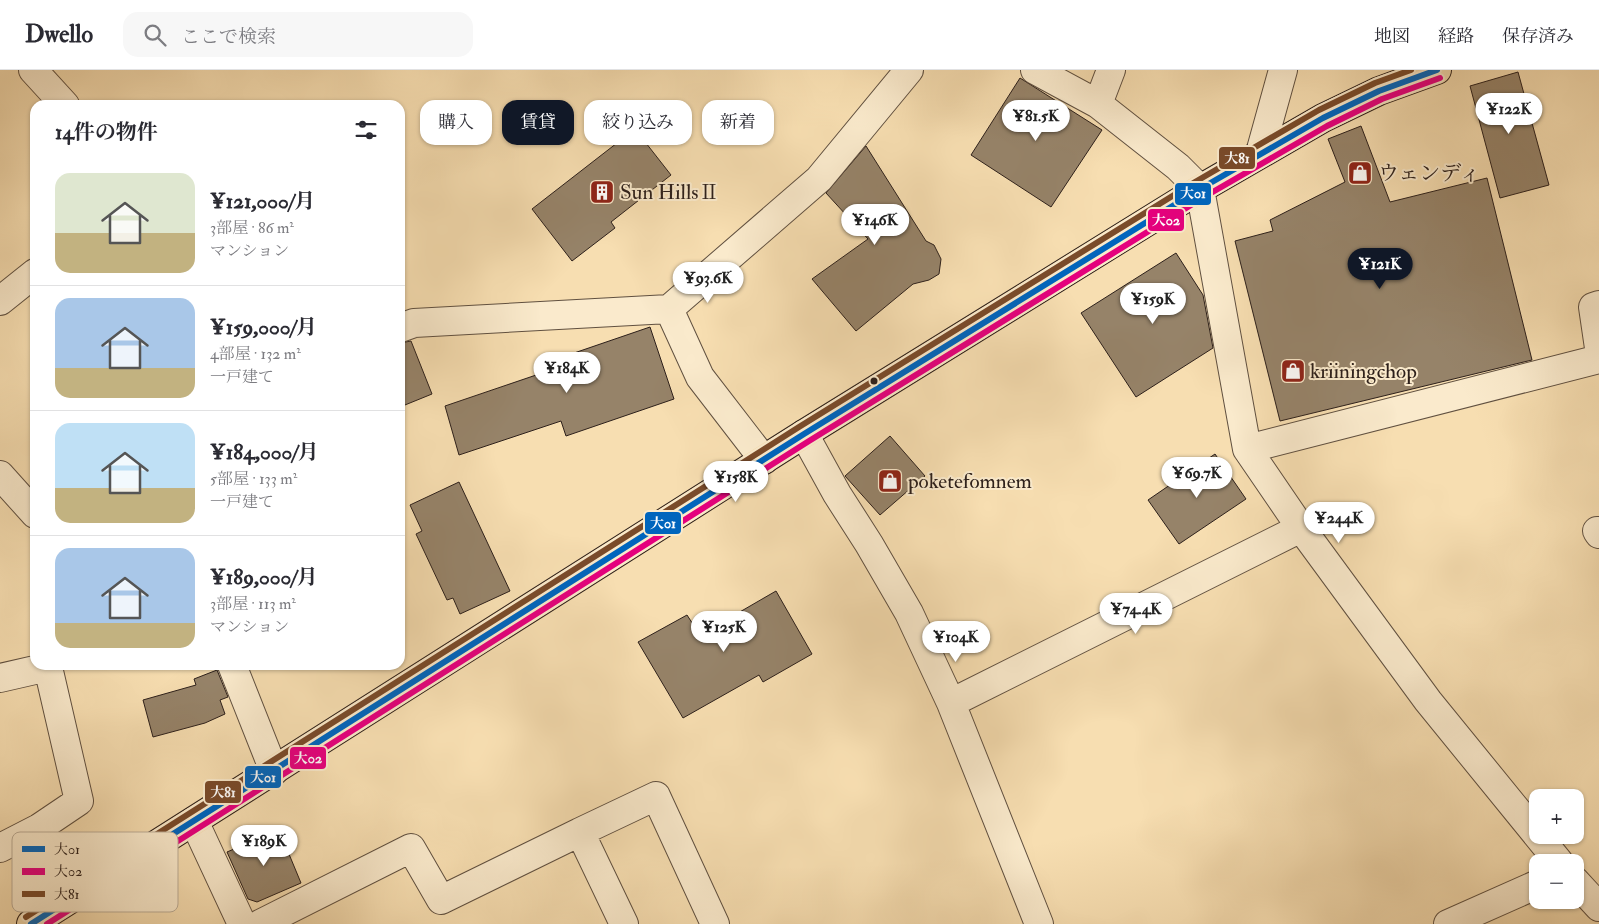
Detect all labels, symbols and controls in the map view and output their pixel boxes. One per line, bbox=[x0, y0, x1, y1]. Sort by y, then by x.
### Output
search box bbox=[123, 12, 473, 57]
text: Dwello bbox=[25, 19, 93, 50]
icon: search bbox=[141, 21, 169, 49]
text: ここで検索 bbox=[181, 25, 276, 49]
text: 地図 bbox=[1374, 25, 1410, 48]
text: 経路 bbox=[1438, 25, 1474, 48]
text: 保存済み bbox=[1502, 25, 1574, 48]
pin: ¥122K bbox=[1474, 92, 1544, 135]
text: ¥122K bbox=[1486, 99, 1532, 119]
chip: 購入 bbox=[420, 100, 492, 145]
chip: 賃貸 bbox=[502, 100, 574, 145]
chip: 絞り込み bbox=[584, 100, 692, 145]
chip: 新着 bbox=[702, 100, 774, 145]
pin: ¥81.5K bbox=[995, 100, 1077, 142]
text: ¥81.5K bbox=[1013, 106, 1059, 126]
icon: filters bbox=[352, 116, 380, 144]
text: 14件の物件 bbox=[55, 119, 158, 146]
line badge: 大81 bbox=[1218, 146, 1256, 170]
text: 大81 bbox=[1224, 150, 1250, 167]
shop icon: ウェンディ bbox=[1347, 160, 1373, 186]
place label: ウェンディ bbox=[1378, 160, 1480, 187]
building icon: Sun HillsⅡ bbox=[589, 179, 615, 205]
place label: Sun HillsⅡ bbox=[620, 179, 719, 206]
line badge: 大01 bbox=[1174, 182, 1212, 206]
text: 大01 bbox=[1180, 185, 1206, 202]
text: ¥121,000/月 bbox=[210, 188, 315, 215]
icon: home bbox=[95, 193, 155, 253]
pin: ¥146K bbox=[840, 204, 910, 246]
line badge: 大02 bbox=[1147, 208, 1185, 232]
text: ¥146K bbox=[852, 210, 898, 230]
text: 大02 bbox=[1152, 212, 1180, 229]
text: 3部屋 · 86 m² bbox=[210, 218, 294, 238]
text: マンション bbox=[210, 241, 289, 261]
pin: ¥121K bbox=[1345, 248, 1415, 290]
text: ¥121K bbox=[1359, 254, 1401, 274]
pin: ¥93.6K bbox=[667, 262, 749, 304]
text: ¥93.6K bbox=[684, 268, 732, 288]
pin: ¥159K bbox=[1118, 282, 1188, 325]
text: ¥159K bbox=[1131, 289, 1175, 309]
text: ¥159,000/月 bbox=[210, 314, 317, 341]
icon: home bbox=[95, 318, 155, 378]
text: 4部屋 · 132 m² bbox=[210, 344, 301, 364]
pin: ¥184K bbox=[532, 352, 602, 394]
text: ¥184K bbox=[544, 358, 590, 378]
shop icon: kriiningchop bbox=[1280, 358, 1306, 384]
place label: kriiningchop bbox=[1310, 358, 1417, 385]
text: 一戸建て bbox=[210, 367, 274, 387]
unlabelled marker bbox=[869, 376, 879, 386]
text: ¥184,000/月 bbox=[210, 439, 319, 466]
icon: home bbox=[95, 443, 155, 503]
pin: ¥69.7K bbox=[1156, 456, 1238, 499]
pin: ¥158K bbox=[701, 460, 771, 503]
text: ¥69.7K bbox=[1172, 463, 1222, 483]
text: ¥158K bbox=[714, 467, 758, 487]
shop icon: poketefomnem bbox=[877, 468, 903, 494]
place label: poketefomnem bbox=[907, 468, 1032, 495]
text: 5部屋 · 133 m² bbox=[210, 469, 297, 489]
text: 一戸建て bbox=[210, 492, 274, 512]
pin: ¥244K bbox=[1304, 502, 1374, 544]
text: ¥244K bbox=[1315, 508, 1363, 528]
line badge: 大01 bbox=[644, 511, 682, 535]
text: 大01 bbox=[650, 515, 676, 532]
text: ¥189,000/月 bbox=[210, 564, 318, 591]
icon: home bbox=[95, 568, 155, 628]
pin: ¥74.4K bbox=[1095, 592, 1177, 635]
text: 3部屋 · 113 m² bbox=[210, 594, 296, 614]
text: ¥74.4K bbox=[1110, 599, 1162, 619]
pin: ¥125K bbox=[689, 610, 759, 653]
text: マンション bbox=[210, 617, 289, 637]
text: ¥125K bbox=[702, 617, 746, 637]
pin: ¥104K bbox=[921, 620, 991, 663]
text: ¥104K bbox=[933, 627, 979, 647]
line badge: 大02 bbox=[289, 746, 327, 770]
text: 大02 bbox=[294, 750, 322, 767]
line badge: 大01 bbox=[244, 765, 282, 789]
text: 大01 bbox=[250, 769, 276, 786]
line badge: 大81 bbox=[204, 780, 242, 804]
text: 大81 bbox=[210, 784, 236, 801]
map controls bbox=[1529, 789, 1584, 909]
button: + bbox=[1529, 789, 1584, 844]
pin: ¥189K bbox=[229, 824, 299, 867]
text: ¥189K bbox=[242, 831, 286, 851]
legend bbox=[12, 832, 178, 912]
text: 大01 bbox=[54, 841, 80, 858]
button: − bbox=[1529, 854, 1584, 909]
text: 大02 bbox=[54, 863, 82, 880]
text: 大81 bbox=[54, 886, 80, 903]

